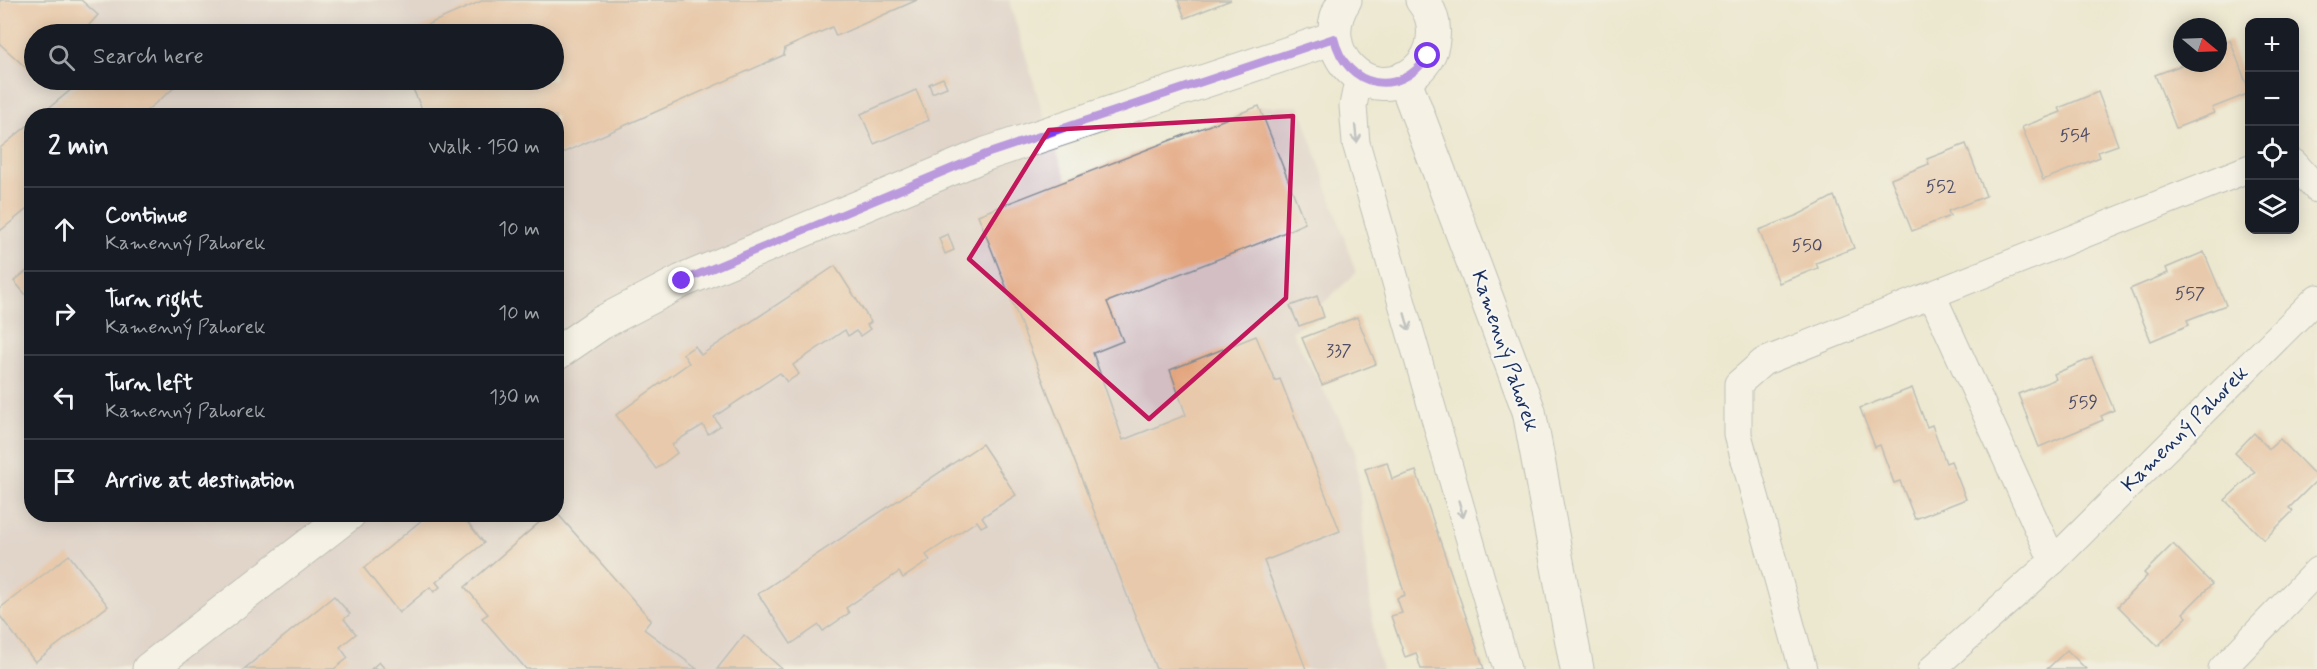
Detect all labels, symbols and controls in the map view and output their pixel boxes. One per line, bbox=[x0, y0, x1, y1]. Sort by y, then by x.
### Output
north arrow bbox=[2173, 18, 2227, 72]
map controls bbox=[2245, 18, 2299, 234]
button: + bbox=[2245, 18, 2299, 72]
search box bbox=[24, 24, 564, 90]
icon: search bbox=[45, 41, 78, 74]
route start bbox=[1414, 42, 1440, 68]
text: Search here bbox=[93, 43, 204, 71]
button: − bbox=[2245, 72, 2299, 126]
one-way arrow bbox=[1351, 124, 1362, 144]
house number: 554 bbox=[2060, 124, 2091, 148]
button: locate bbox=[2245, 126, 2299, 180]
text: 2 min bbox=[48, 130, 109, 164]
text: Walk · 150 m bbox=[428, 134, 540, 161]
house number: 552 bbox=[1925, 175, 1957, 199]
button: layers bbox=[2245, 180, 2299, 234]
text: Continue bbox=[105, 202, 187, 230]
icon: ahead bbox=[48, 213, 81, 246]
text: 10 m bbox=[498, 216, 540, 243]
text: Kamenný Pahorek bbox=[105, 230, 266, 257]
house number: 550 bbox=[1791, 234, 1823, 258]
route end bbox=[668, 267, 694, 293]
street label: Kamenný Pahorek bbox=[1464, 267, 1546, 435]
house number: 557 bbox=[2175, 282, 2205, 306]
text: Turn right bbox=[105, 286, 203, 314]
icon: right bbox=[48, 297, 81, 330]
text: 10 m bbox=[498, 300, 540, 327]
one-way arrow bbox=[1402, 312, 1414, 331]
text: Kamenný Pahorek bbox=[105, 314, 266, 341]
house number: 337 bbox=[1326, 339, 1352, 363]
street label: Kamenný Pahorek bbox=[2115, 359, 2255, 499]
text: Turn left bbox=[105, 370, 193, 398]
icon: left bbox=[48, 381, 81, 414]
text: 130 m bbox=[489, 384, 540, 411]
house number: 559 bbox=[2068, 391, 2098, 415]
text: Kamenný Pahorek bbox=[105, 398, 266, 425]
icon: arrive bbox=[48, 465, 81, 498]
text: Arrive at destination bbox=[105, 467, 295, 495]
one-way arrow bbox=[1456, 500, 1467, 519]

